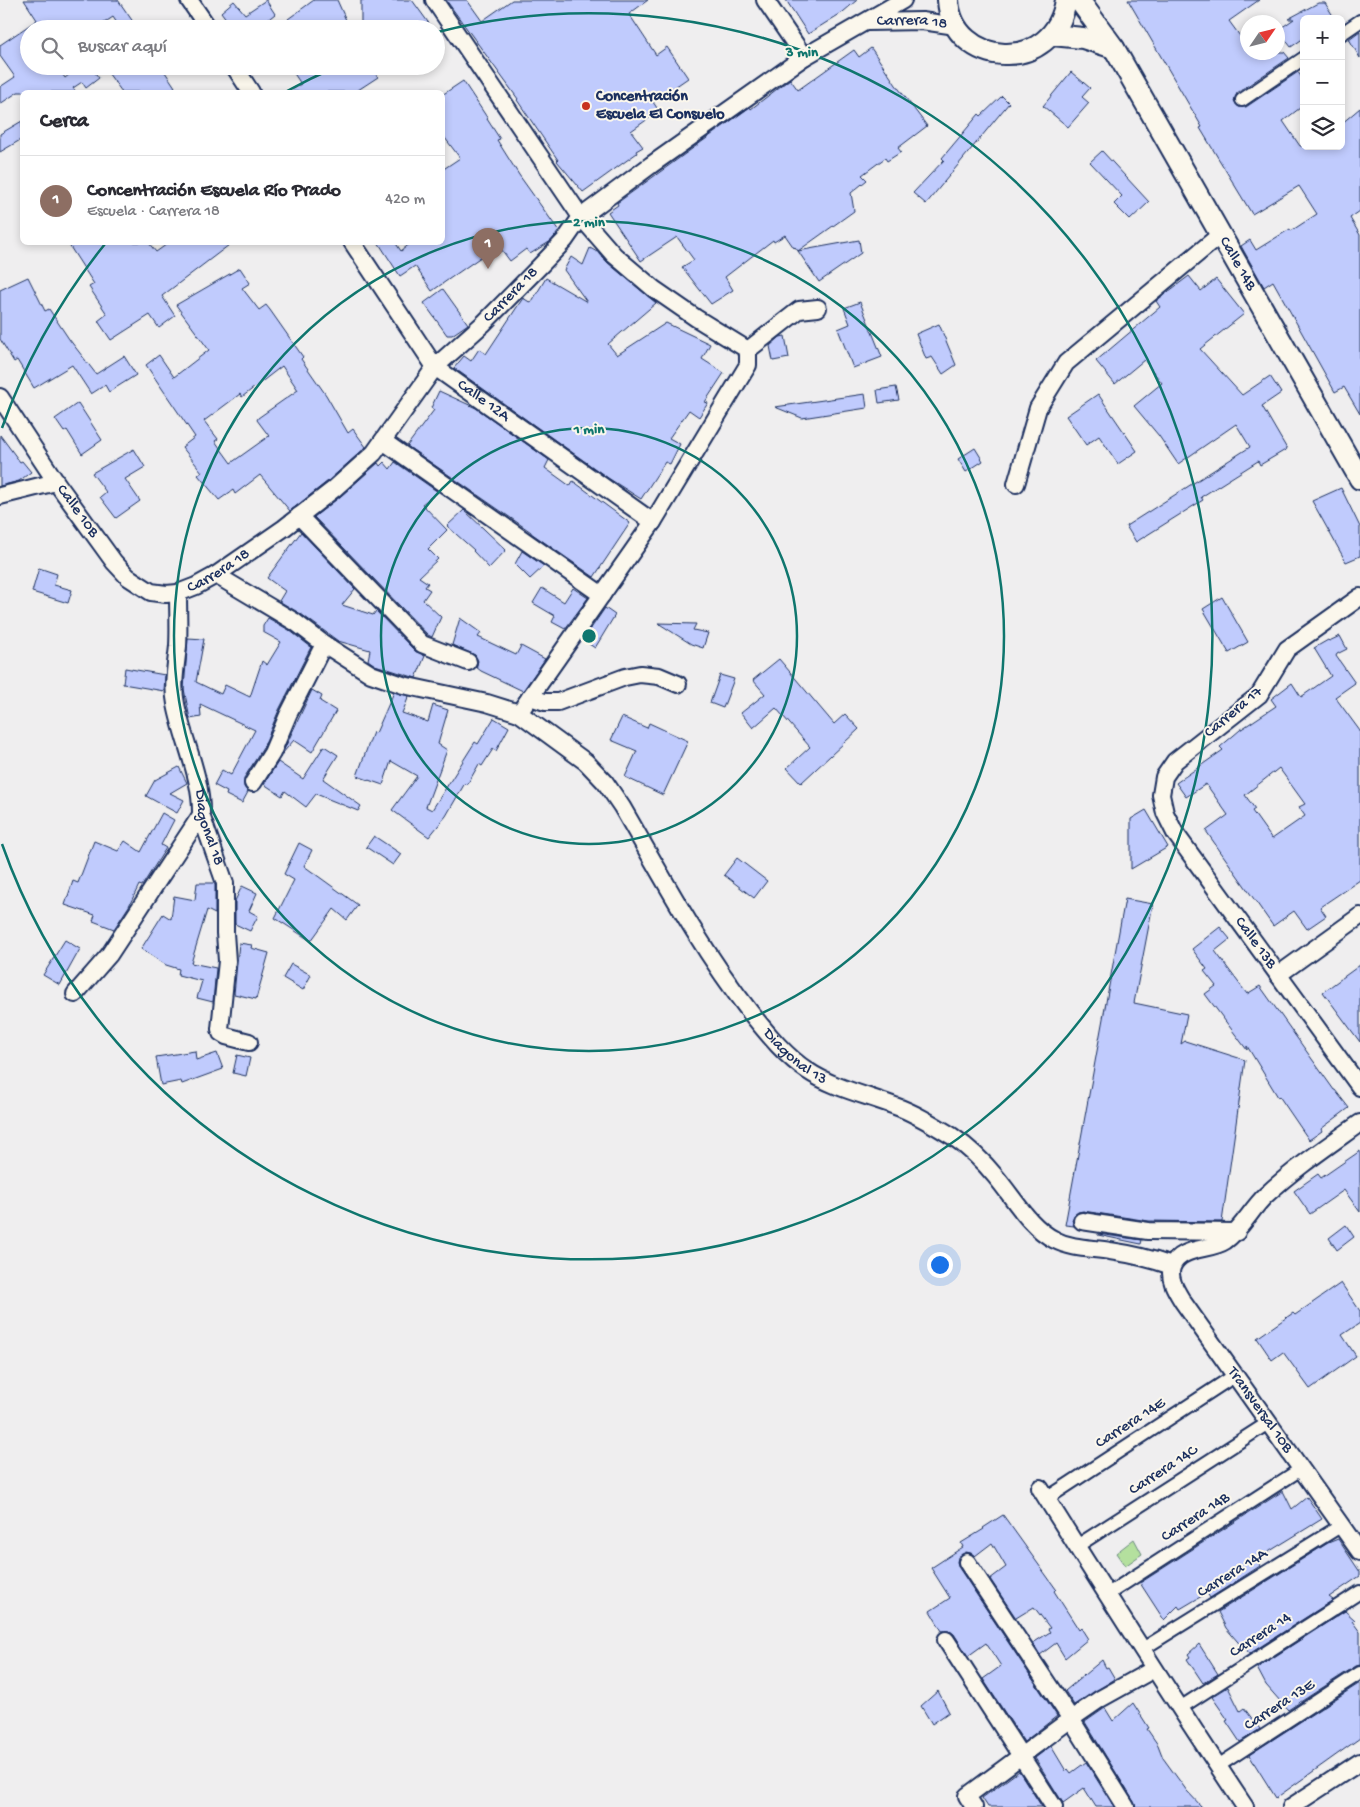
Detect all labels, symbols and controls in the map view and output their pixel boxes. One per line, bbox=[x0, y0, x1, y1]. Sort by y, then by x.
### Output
street label: Carrera 18 bbox=[876, 11, 949, 34]
north arrow bbox=[1240, 15, 1285, 60]
map controls bbox=[1300, 15, 1345, 150]
button: + bbox=[1300, 15, 1345, 60]
search box bbox=[20, 20, 445, 75]
icon: search bbox=[38, 34, 66, 62]
text: Buscar aquí bbox=[78, 36, 167, 59]
text: 3 min bbox=[785, 44, 819, 62]
button: − bbox=[1300, 60, 1345, 105]
place label: Concentración Escuela El Consuelo bbox=[595, 88, 725, 125]
marker: Concentración Escuela El Consuelo bbox=[580, 100, 592, 112]
button: layers bbox=[1300, 105, 1345, 150]
text: Cerca bbox=[40, 110, 88, 135]
text: Concentración Escuela Río Prado bbox=[87, 180, 341, 203]
text: 1 bbox=[53, 191, 59, 210]
text: 420 m bbox=[385, 191, 425, 210]
text: Escuela · Carrera 18 bbox=[87, 203, 220, 222]
text: 2 min bbox=[573, 214, 606, 232]
pin: 1 bbox=[472, 228, 504, 269]
street label: Calle 14B bbox=[1214, 234, 1260, 295]
street label: Carrera 18 bbox=[480, 263, 543, 327]
street label: Calle 12A bbox=[453, 376, 514, 427]
text: 1 min bbox=[573, 421, 605, 439]
street label: Calle 10B bbox=[52, 481, 103, 542]
street label: Carrera 18 bbox=[185, 545, 254, 598]
centre of rings bbox=[580, 627, 598, 645]
street label: Carrera 17 bbox=[1201, 683, 1268, 743]
street label: Diagonal 18 bbox=[189, 787, 228, 869]
street label: Calle 13B bbox=[1230, 913, 1281, 973]
street label: Diagonal 13 bbox=[758, 1024, 830, 1089]
your location bbox=[927, 1252, 953, 1278]
street label: Transversal 10B bbox=[1222, 1363, 1297, 1458]
street label: Carrera 14E bbox=[1092, 1394, 1170, 1454]
street label: Carrera 14C bbox=[1126, 1441, 1203, 1500]
street label: Carrera 14B bbox=[1158, 1488, 1234, 1547]
street label: Carrera 14A bbox=[1194, 1544, 1273, 1603]
street label: Carrera 14 bbox=[1227, 1609, 1296, 1663]
street label: Carrera 13E bbox=[1241, 1676, 1320, 1736]

